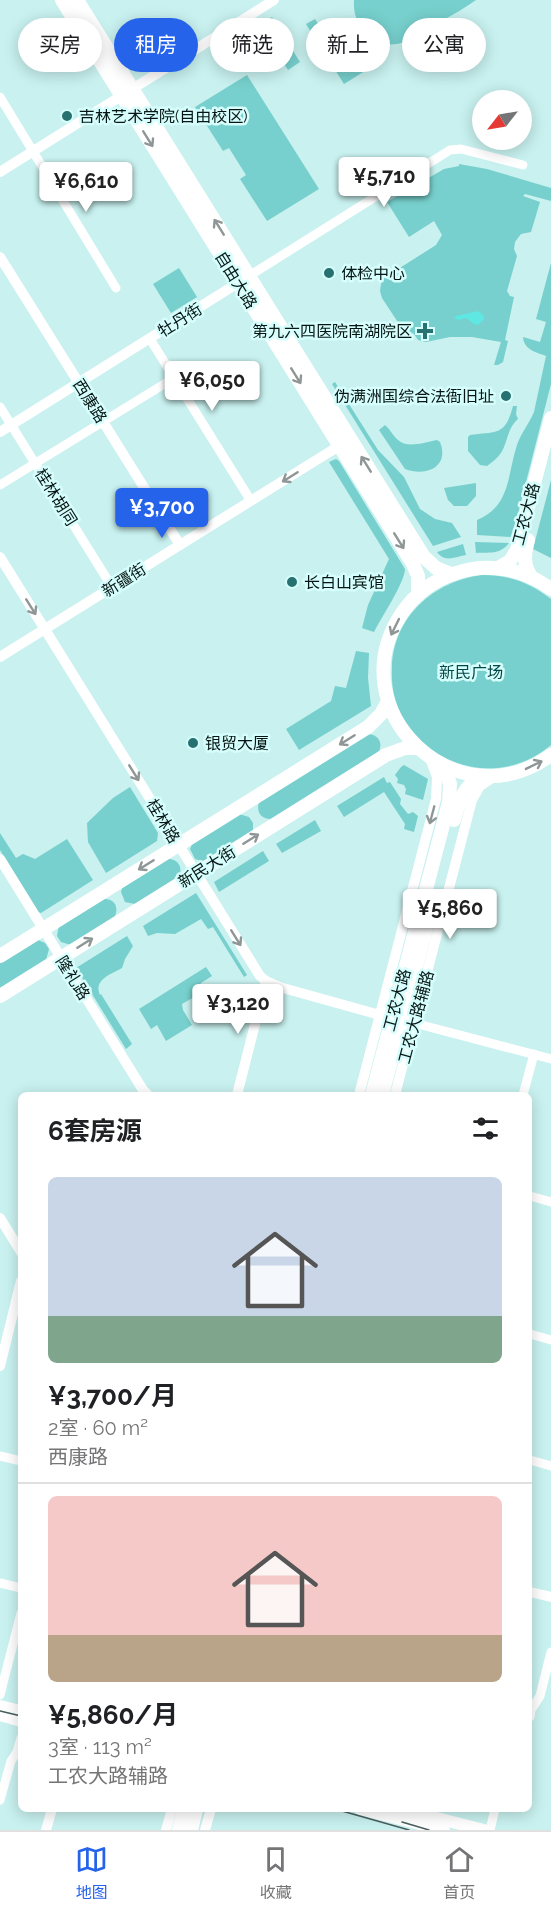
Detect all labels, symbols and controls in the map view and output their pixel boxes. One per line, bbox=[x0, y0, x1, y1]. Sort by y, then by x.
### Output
chip: 买房 bbox=[18, 18, 102, 72]
chip: 租房 bbox=[114, 18, 198, 72]
chip: 筛选 bbox=[210, 18, 294, 72]
chip: 新上 bbox=[306, 18, 390, 72]
chip: 公寓 bbox=[402, 18, 486, 72]
north arrow bbox=[472, 90, 532, 150]
map controls bbox=[472, 90, 532, 150]
place label: 吉林艺术学院(自由校区) bbox=[79, 107, 248, 126]
marker: 吉林艺术学院(自由校区) bbox=[60, 109, 74, 123]
one-way arrow bbox=[143, 130, 155, 147]
pin: ¥5,710 bbox=[335, 157, 433, 208]
pin: ¥6,610 bbox=[37, 162, 135, 213]
text: ¥5,710 bbox=[353, 164, 415, 188]
text: ¥6,610 bbox=[53, 169, 119, 193]
one-way arrow bbox=[212, 219, 224, 236]
street label: 自由大路 bbox=[211, 248, 261, 312]
place label: 体检中心 bbox=[341, 264, 405, 283]
marker: 体检中心 bbox=[322, 266, 336, 280]
street label: 牡丹街 bbox=[155, 299, 205, 341]
place label: 第九六四医院南湖院区 bbox=[252, 322, 412, 341]
marker: 第九六四医院南湖院区 bbox=[416, 322, 434, 340]
pin: ¥6,050 bbox=[163, 361, 261, 412]
one-way arrow bbox=[290, 367, 302, 384]
text: ¥6,050 bbox=[179, 368, 245, 392]
street label: 西康路 bbox=[69, 376, 111, 426]
place label: 伪满洲国综合法衙旧址 bbox=[334, 387, 494, 406]
marker: 伪满洲国综合法衙旧址 bbox=[499, 389, 513, 403]
one-way arrow bbox=[360, 456, 372, 473]
street label: 桂林胡同 bbox=[31, 465, 81, 529]
one-way arrow bbox=[282, 471, 299, 483]
street label: 工农大路 bbox=[509, 481, 543, 547]
pin: ¥3,700 bbox=[113, 488, 211, 539]
text: ¥3,700 bbox=[129, 495, 195, 519]
one-way arrow bbox=[393, 532, 405, 549]
street label: 新疆街 bbox=[99, 559, 149, 601]
place label: 长白山宾馆 bbox=[304, 573, 384, 592]
marker: 长白山宾馆 bbox=[285, 575, 299, 589]
one-way arrow bbox=[25, 598, 37, 615]
one-way arrow bbox=[388, 617, 400, 635]
park label: 新民广场 bbox=[439, 663, 503, 682]
place label: 银贸大厦 bbox=[205, 734, 269, 753]
one-way arrow bbox=[339, 735, 356, 747]
marker: 银贸大厦 bbox=[186, 736, 200, 750]
one-way arrow bbox=[524, 758, 542, 770]
one-way arrow bbox=[127, 764, 140, 781]
street label: 桂林路 bbox=[142, 796, 184, 846]
one-way arrow bbox=[426, 805, 438, 824]
one-way arrow bbox=[242, 833, 259, 845]
street label: 新民大街 bbox=[175, 842, 239, 892]
one-way arrow bbox=[138, 860, 155, 872]
pin: ¥5,860 bbox=[401, 889, 499, 940]
text: ¥5,860 bbox=[417, 896, 483, 920]
one-way arrow bbox=[229, 930, 242, 947]
one-way arrow bbox=[76, 936, 93, 948]
street label: 隆礼路 bbox=[52, 953, 94, 1003]
street label: 工农大路 bbox=[380, 967, 414, 1033]
street label: 工农大路辅路 bbox=[394, 968, 438, 1066]
pin: ¥3,120 bbox=[189, 984, 287, 1035]
text: ¥3,120 bbox=[206, 991, 270, 1015]
icon: filters bbox=[469, 1112, 502, 1145]
text: 6套房源 bbox=[48, 1116, 142, 1146]
icon: home bbox=[221, 1216, 329, 1324]
text: ¥3,700/月 bbox=[48, 1381, 177, 1411]
text: 2室 · 60 m² bbox=[48, 1416, 148, 1440]
text: 西康路 bbox=[48, 1445, 108, 1469]
icon: home bbox=[221, 1535, 329, 1643]
text: ¥5,860/月 bbox=[48, 1700, 178, 1730]
text: 3室 · 113 m² bbox=[48, 1735, 152, 1759]
text: 工农大路辅路 bbox=[48, 1764, 168, 1788]
tab: 地图 bbox=[75, 1843, 108, 1903]
tab: 收藏 bbox=[259, 1843, 292, 1903]
tab: 首页 bbox=[443, 1843, 476, 1903]

